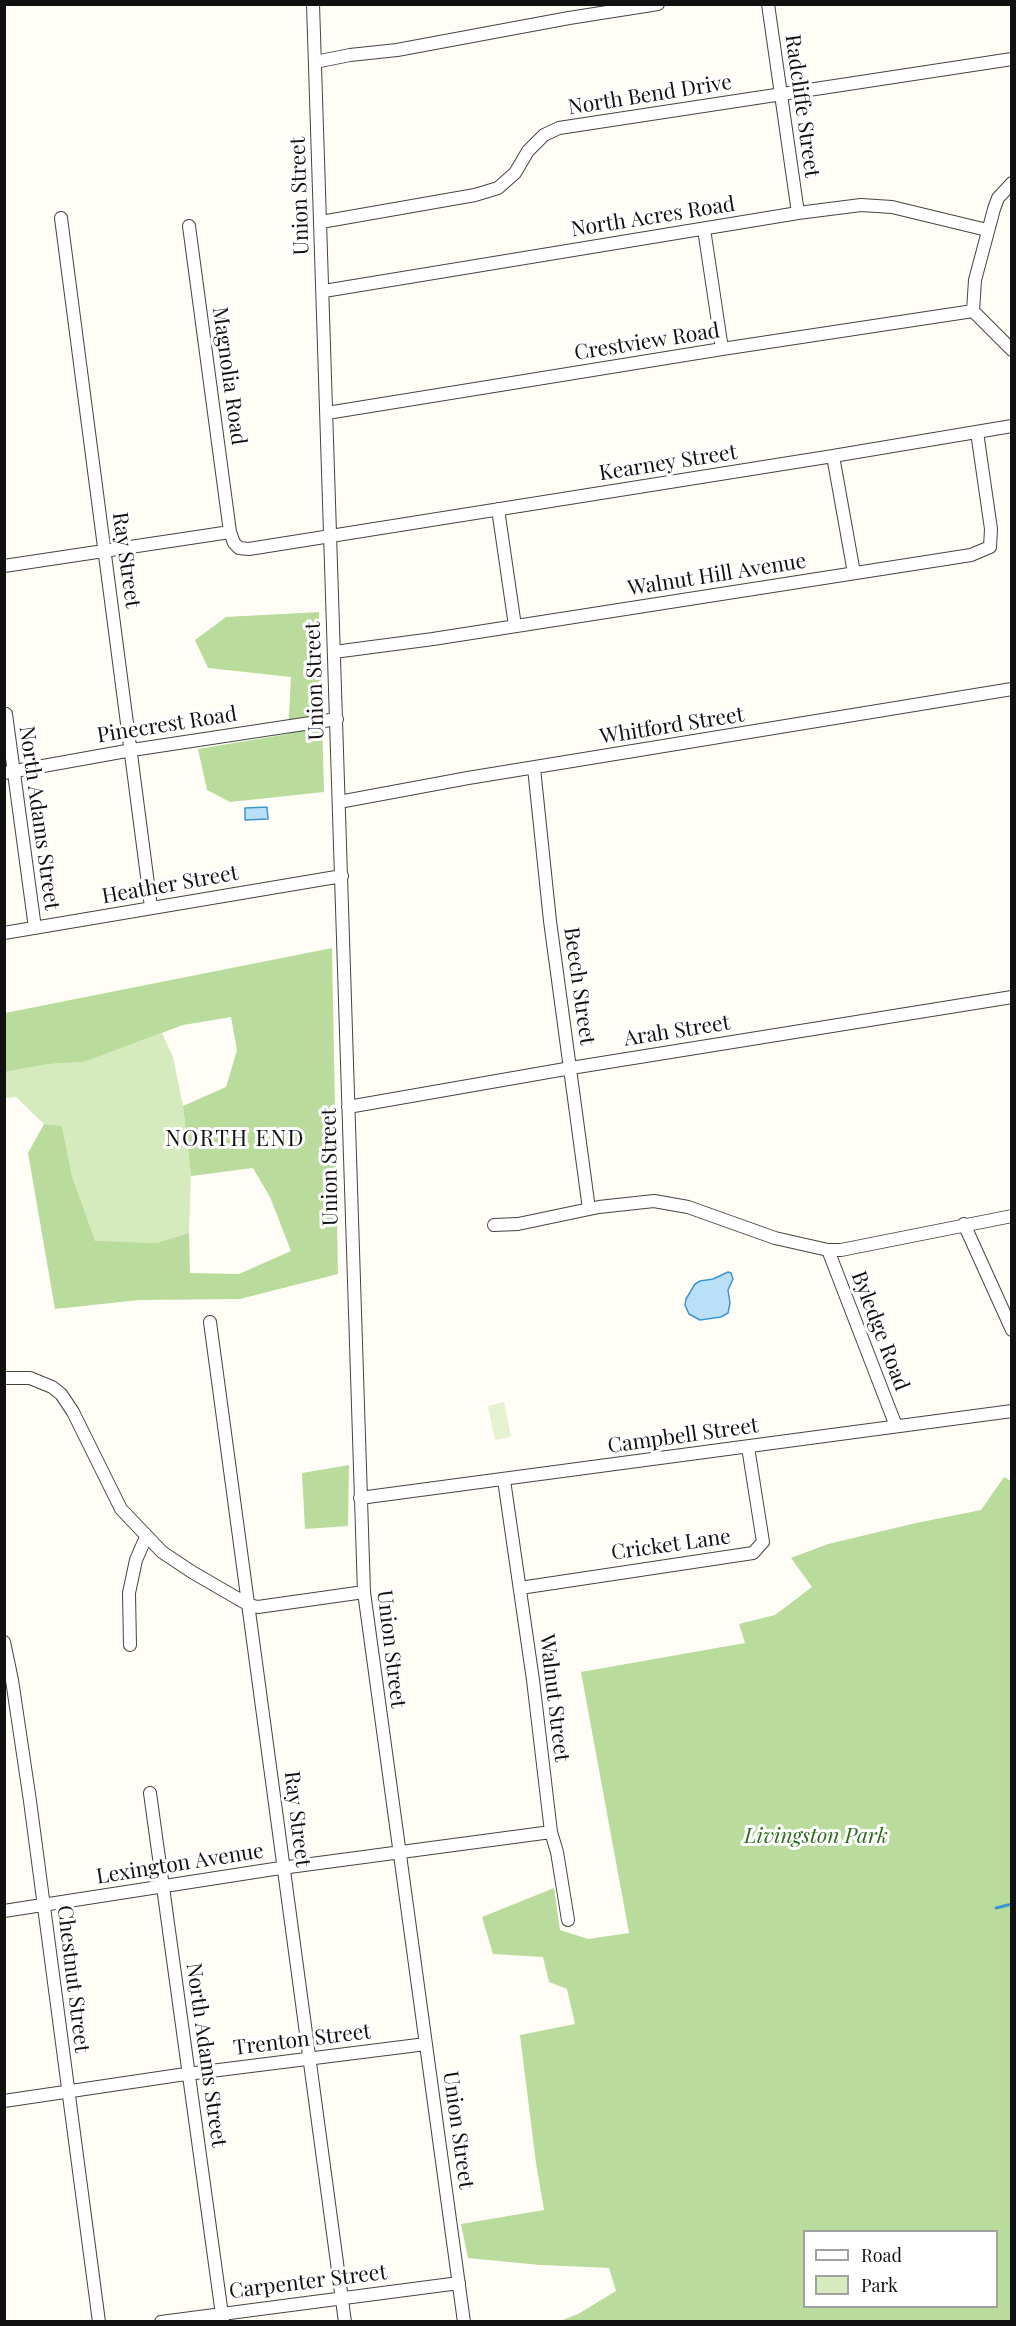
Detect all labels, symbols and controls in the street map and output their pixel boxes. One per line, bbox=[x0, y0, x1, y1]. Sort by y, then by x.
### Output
street label: Radcliffe Street bbox=[779, 33, 825, 179]
street label: North Bend Drive bbox=[566, 70, 734, 120]
street label: Union Street bbox=[285, 136, 315, 256]
street label: North Acres Road bbox=[569, 192, 737, 242]
street label: Magnolia Road bbox=[207, 305, 251, 447]
street label: Crestview Road bbox=[572, 318, 722, 366]
street label: Kearney Street bbox=[597, 440, 739, 486]
street label: Ray Street bbox=[107, 511, 145, 609]
street label: Walnut Hill Avenue bbox=[626, 548, 808, 602]
street label: Union Street bbox=[300, 621, 330, 741]
street label: Pinecrest Road bbox=[95, 702, 239, 748]
street label: Whitford Street bbox=[598, 702, 746, 750]
street label: North Adams Street bbox=[14, 724, 64, 912]
street label: Heather Street bbox=[100, 861, 240, 909]
street label: Beech Street bbox=[558, 926, 600, 1046]
street label: Arah Street bbox=[622, 1010, 732, 1052]
street label: Union Street bbox=[316, 1108, 344, 1226]
district label: NORTH END bbox=[165, 1126, 305, 1152]
street label: Byledge Road bbox=[846, 1268, 914, 1394]
street label: Campbell Street bbox=[606, 1413, 760, 1459]
street label: Cricket Lane bbox=[610, 1524, 732, 1566]
street label: Union Street bbox=[371, 1589, 411, 1709]
street label: Walnut Street bbox=[534, 1633, 574, 1763]
street label: Ray Street bbox=[279, 1770, 315, 1868]
park label: Livingston Park bbox=[744, 1823, 888, 1849]
street label: Lexington Avenue bbox=[94, 1838, 266, 1890]
street label: Chestnut Street bbox=[51, 1904, 95, 2054]
street label: North Adams Street bbox=[181, 1961, 231, 2149]
street label: Trenton Street bbox=[232, 2019, 372, 2061]
street label: Union Street bbox=[437, 2070, 479, 2190]
legend bbox=[803, 2230, 998, 2308]
text: Road bbox=[861, 2243, 902, 2267]
street label: Carpenter Street bbox=[228, 2260, 388, 2304]
text: Park bbox=[861, 2273, 898, 2297]

